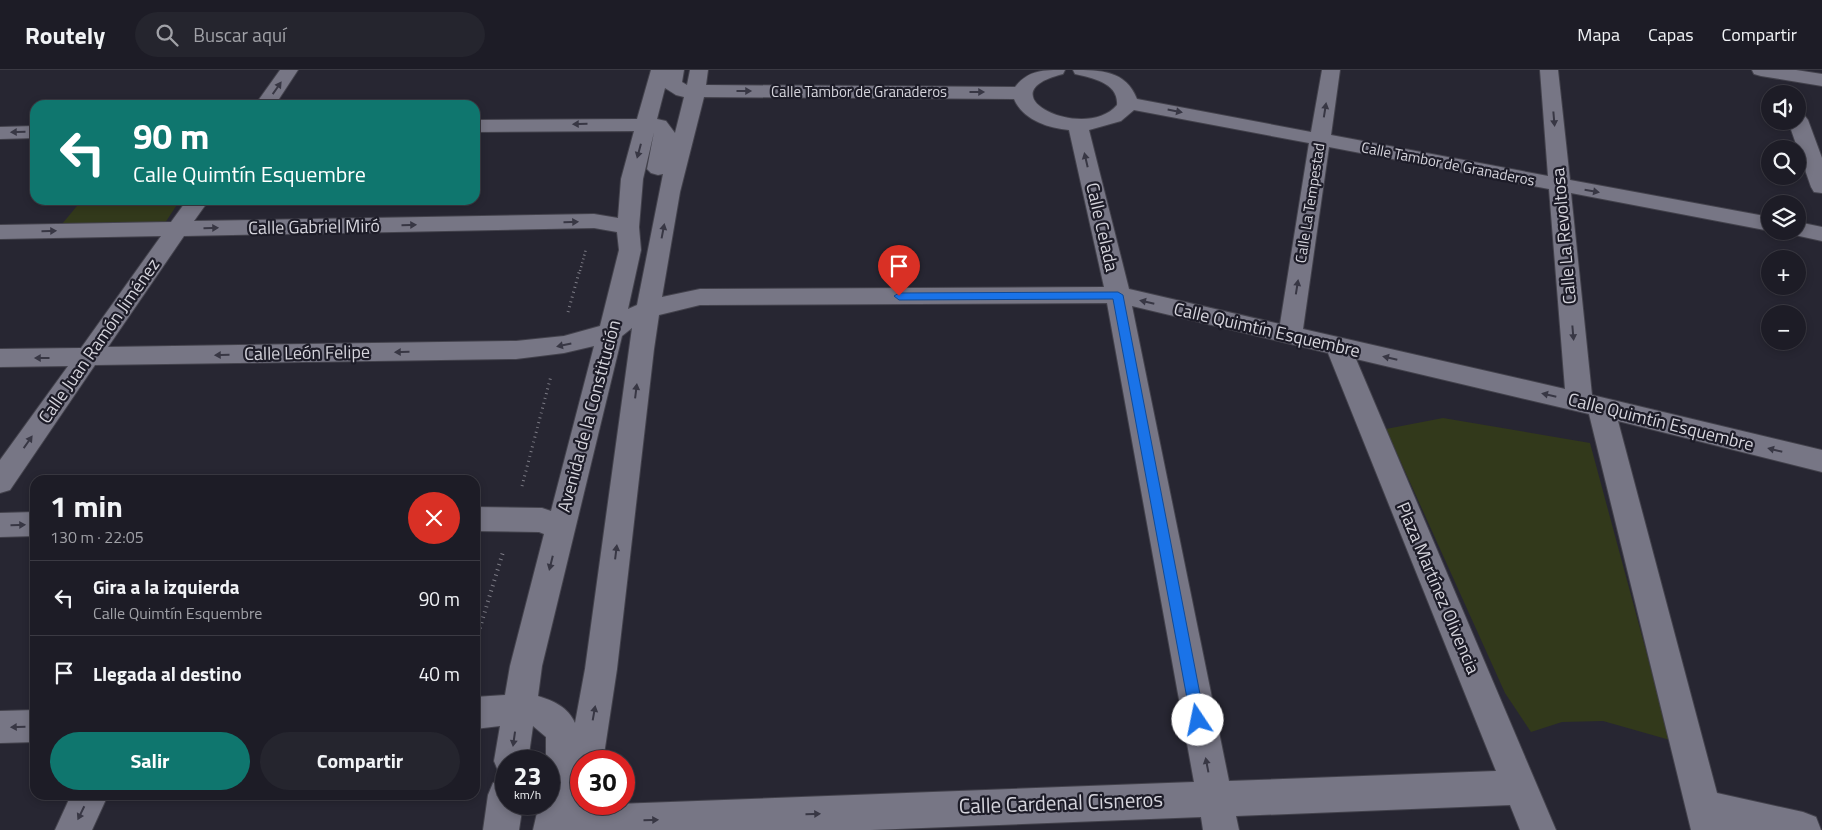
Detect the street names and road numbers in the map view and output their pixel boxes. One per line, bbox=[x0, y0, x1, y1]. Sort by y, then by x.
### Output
street label: Calle Tambor de Granaderos bbox=[771, 80, 947, 103]
street label: Calle Tambor de Granaderos bbox=[1359, 135, 1537, 192]
street label: Calle La Tempestad bbox=[1289, 141, 1330, 265]
street label: Calle La Revoltosa bbox=[1544, 167, 1583, 305]
street label: Calle Celada bbox=[1079, 180, 1126, 274]
street label: Calle Gabriel Miró bbox=[248, 212, 380, 241]
street label: Calle Juan Ramón Jiménez bbox=[31, 253, 166, 429]
street label: Calle Quimtín Esquembre bbox=[1171, 295, 1363, 364]
street label: Avenida de la Constitución bbox=[550, 317, 627, 515]
street label: Calle León Felipe bbox=[244, 338, 370, 367]
street label: Calle Quimtín Esquembre bbox=[1565, 385, 1757, 458]
street label: Plaza Martínez Olivencia bbox=[1390, 498, 1487, 678]
street label: Calle Cardenal Cisneros bbox=[958, 782, 1164, 822]

